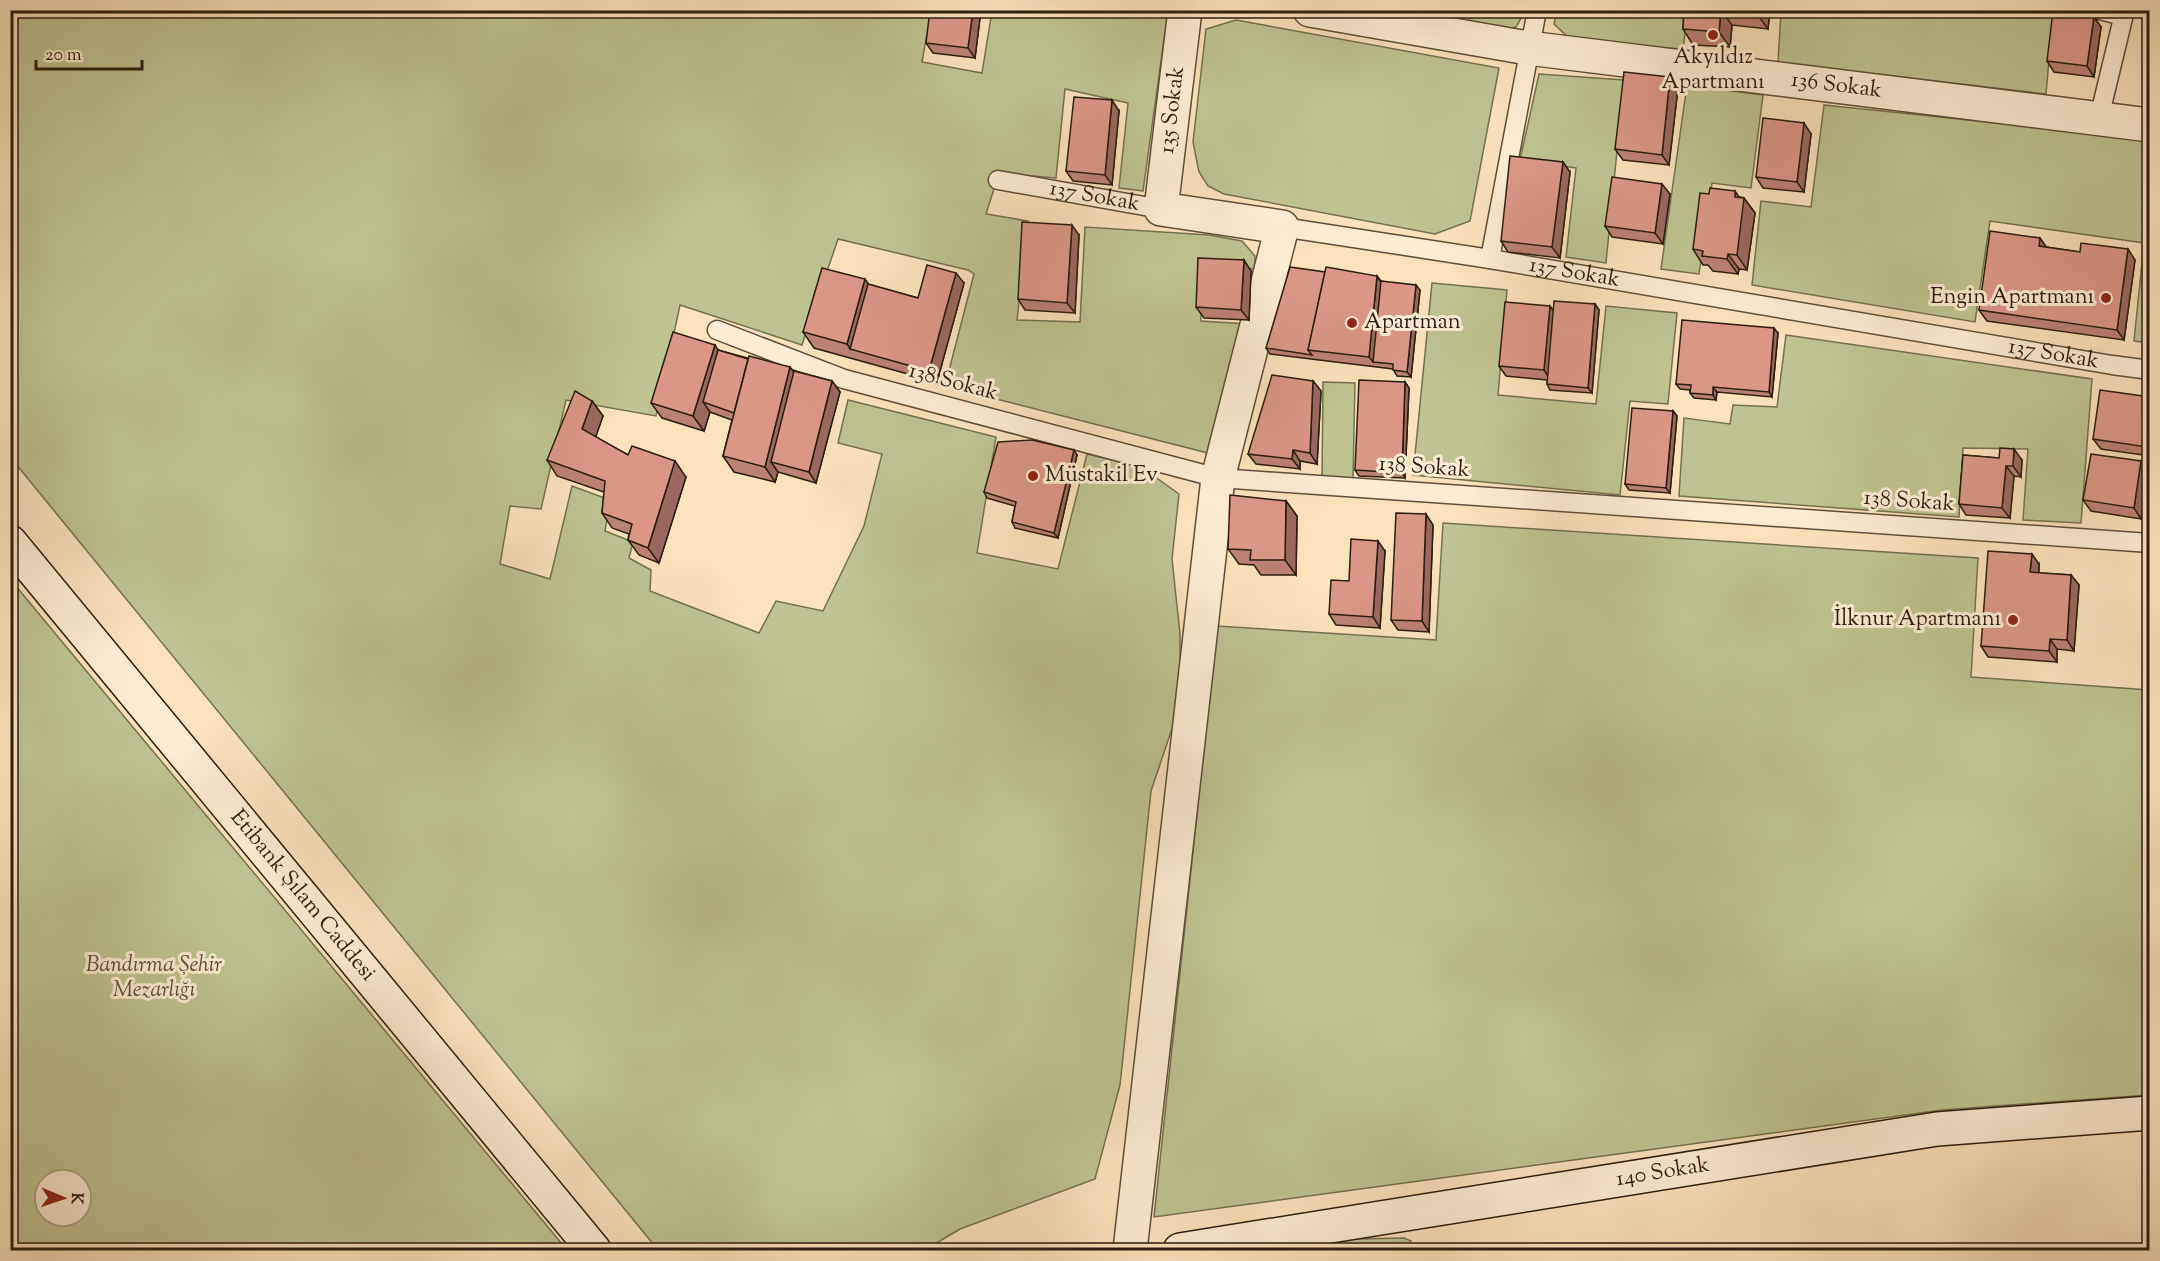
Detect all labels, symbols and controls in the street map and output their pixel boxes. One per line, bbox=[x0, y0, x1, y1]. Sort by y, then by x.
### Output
marker: Akyıldız Apartmanı bbox=[1706, 28, 1720, 42]
scale bar bbox=[36, 33, 142, 71]
place label: Akyıldız Apartmanı bbox=[1661, 42, 1765, 99]
text: 20 m bbox=[45, 43, 82, 69]
street label: 135 Sokak bbox=[1152, 65, 1194, 156]
street label: 136 Sokak bbox=[1789, 65, 1883, 108]
street label: 137 Sokak bbox=[1047, 173, 1142, 221]
street label: 137 Sokak bbox=[1527, 250, 1622, 297]
place label: Engin Apartmanı bbox=[1930, 282, 2094, 314]
marker: Engin Apartmanı bbox=[2099, 291, 2113, 305]
place label: Apartman bbox=[1364, 307, 1461, 339]
marker: Apartman bbox=[1345, 316, 1359, 330]
street label: 137 Sokak bbox=[2006, 332, 2101, 378]
street label: 138 Sokak bbox=[905, 356, 1001, 410]
street label: 138 Sokak bbox=[1377, 449, 1471, 487]
place label: Müstakil Ev bbox=[1045, 460, 1158, 492]
marker: Müstakil Ev bbox=[1026, 469, 1040, 483]
street label: 138 Sokak bbox=[1862, 483, 1956, 521]
place label: İlknur Apartmanı bbox=[1834, 604, 2001, 636]
marker: İlknur Apartmanı bbox=[2006, 613, 2020, 627]
street label: Etibank Şılam Caddesi bbox=[222, 803, 383, 989]
park label: Bandırma Şehir Mezarlığı bbox=[86, 950, 222, 1007]
street label: 140 Sokak bbox=[1614, 1150, 1712, 1196]
north arrow bbox=[33, 1168, 93, 1228]
text: K bbox=[64, 1192, 87, 1205]

